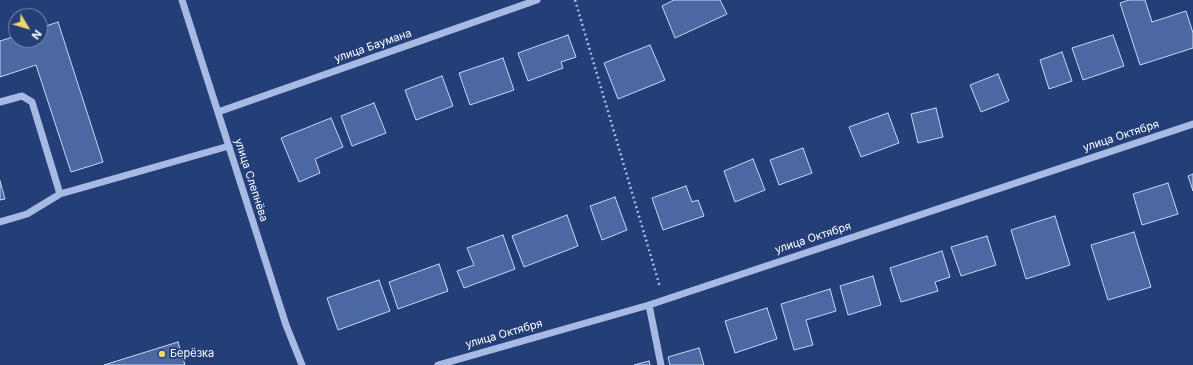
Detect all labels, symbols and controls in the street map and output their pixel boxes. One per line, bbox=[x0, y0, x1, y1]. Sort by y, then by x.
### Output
north arrow bbox=[8, 8, 48, 48]
text: N bbox=[29, 27, 45, 42]
street label: улица Баумана bbox=[333, 27, 413, 65]
street label: улица Октября bbox=[1081, 117, 1161, 155]
street label: улица Слепнёва bbox=[231, 137, 271, 223]
street label: улица Октября bbox=[773, 219, 853, 257]
street label: улица Октября bbox=[464, 317, 544, 351]
place label: Берёзка bbox=[170, 347, 214, 361]
marker: Берёзка bbox=[157, 349, 167, 359]

